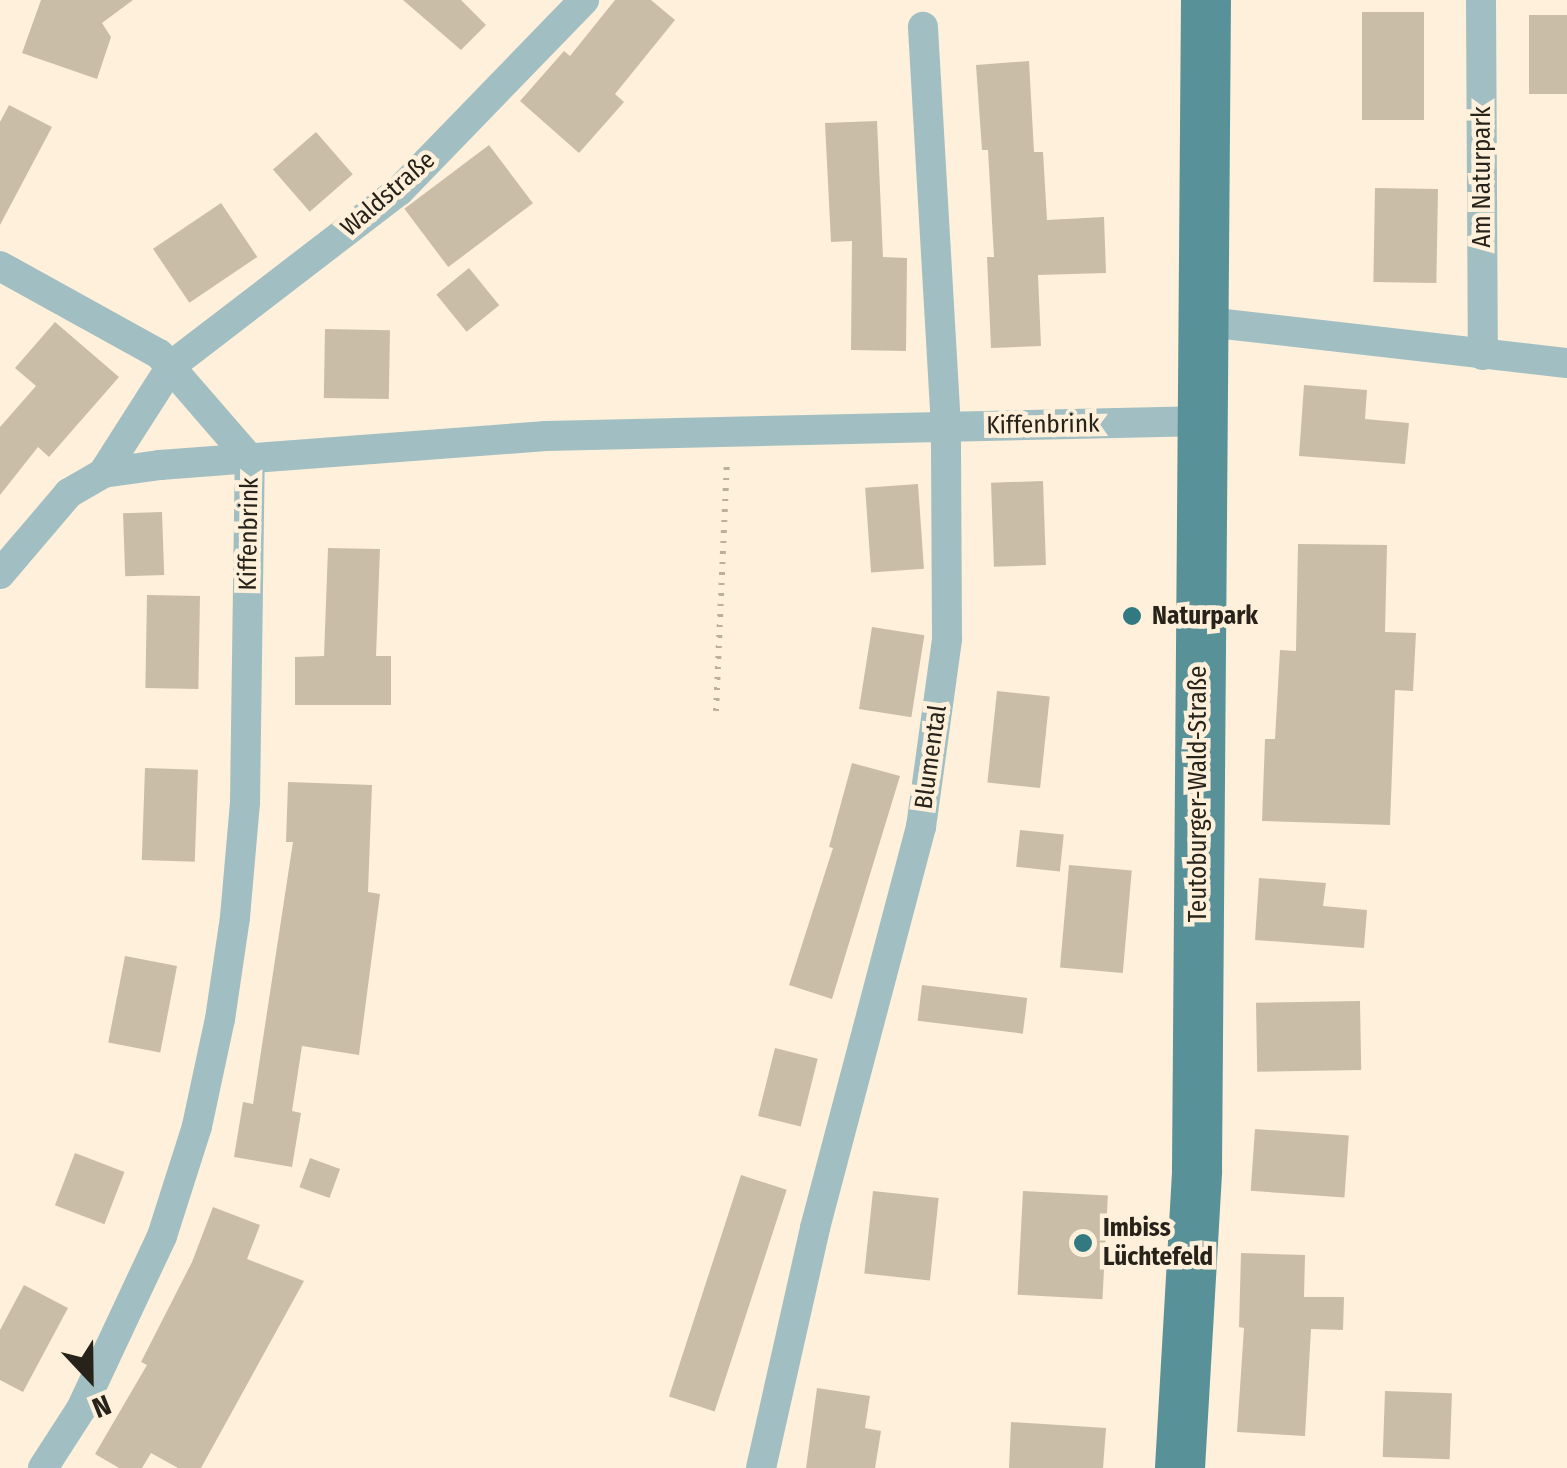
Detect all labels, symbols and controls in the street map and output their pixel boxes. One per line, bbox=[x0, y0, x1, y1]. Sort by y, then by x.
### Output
street label: Am Naturpark bbox=[1467, 106, 1497, 248]
street label: Waldstraße bbox=[335, 145, 441, 243]
street label: Kiffenbrink bbox=[986, 409, 1100, 441]
street label: Kiffenbrink bbox=[233, 477, 265, 591]
place label: Naturpark bbox=[1152, 601, 1258, 631]
marker: Naturpark bbox=[1121, 605, 1143, 627]
street label: Teutoburger-Wald-Straße bbox=[1183, 666, 1213, 922]
street label: Blumental bbox=[909, 703, 953, 811]
place label: Imbiss Lüchtefeld bbox=[1103, 1214, 1213, 1273]
marker: Imbiss Lüchtefeld bbox=[1072, 1232, 1094, 1254]
north arrow bbox=[40, 1328, 140, 1428]
text: N bbox=[87, 1388, 115, 1425]

